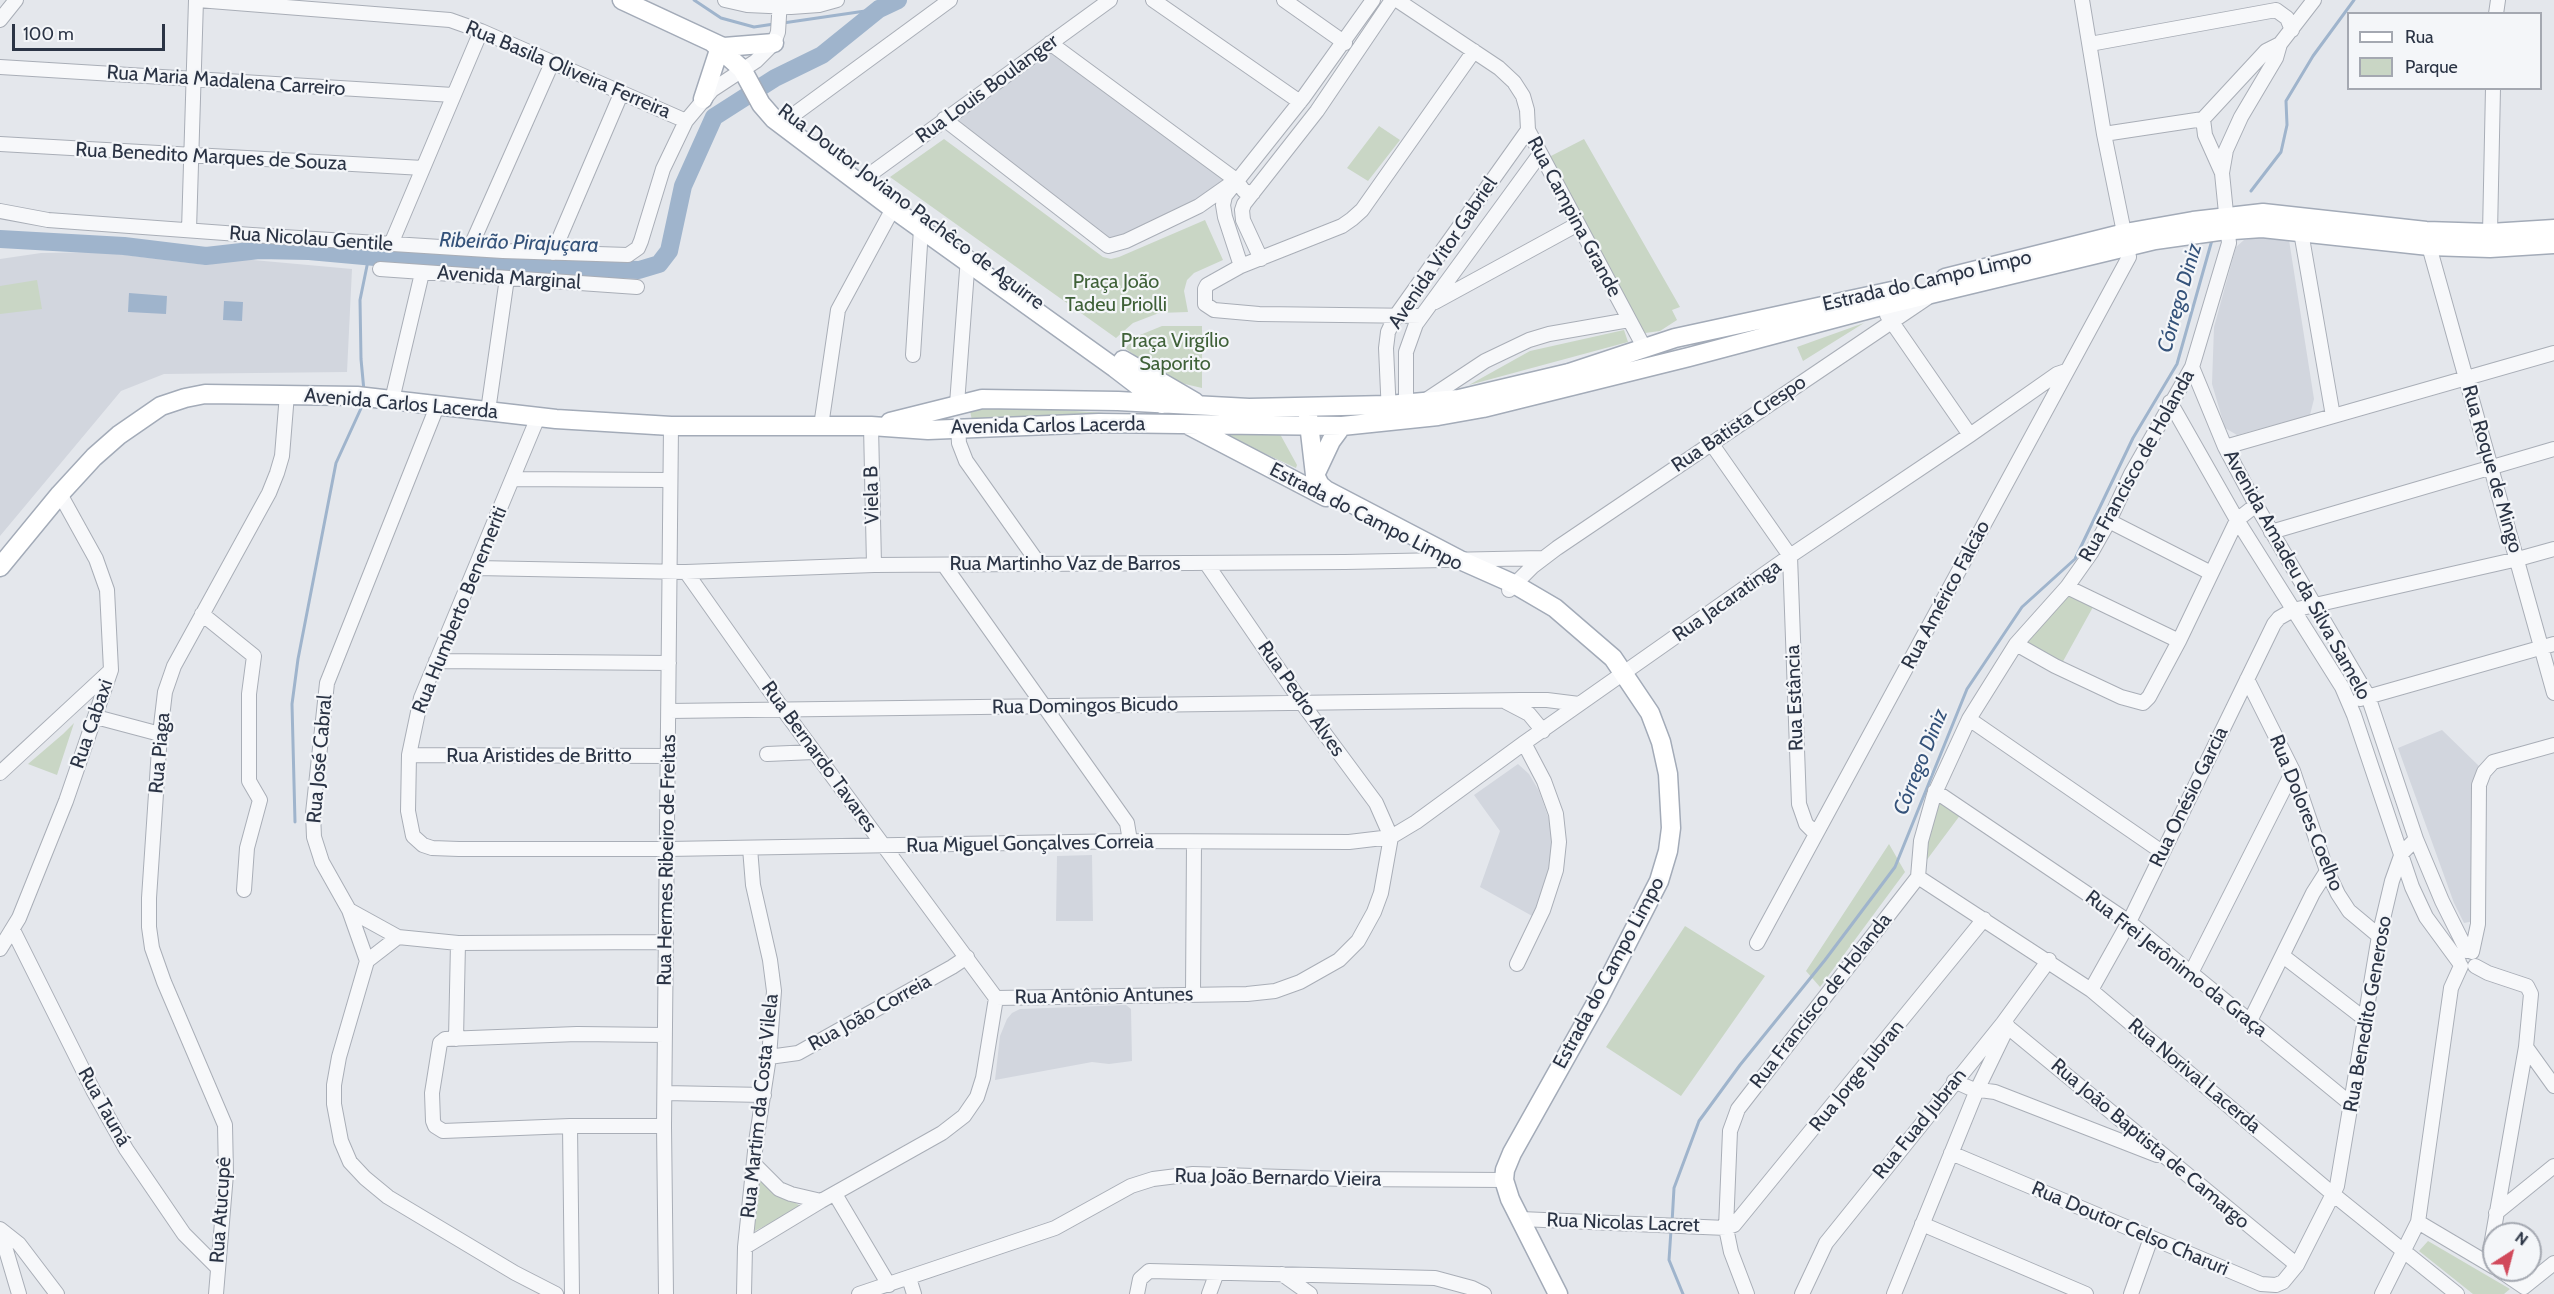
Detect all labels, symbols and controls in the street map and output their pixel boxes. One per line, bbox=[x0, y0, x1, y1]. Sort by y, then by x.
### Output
scale bar bbox=[15, 12, 168, 50]
legend bbox=[2347, 12, 2542, 90]
street label: Rua Basila Oliveira Ferreira bbox=[462, 16, 674, 124]
text: 100 m bbox=[23, 23, 74, 45]
text: Rua bbox=[2405, 26, 2434, 48]
street label: Rua Louis Boulanger bbox=[911, 29, 1063, 149]
text: Parque bbox=[2405, 56, 2458, 78]
street label: Rua Maria Madalena Carreiro bbox=[106, 61, 346, 101]
street label: Rua Doutor Joviano Pachêco de Aguirre bbox=[773, 99, 1049, 315]
street label: Rua Campina Grande bbox=[1522, 133, 1626, 301]
street label: Rua Benedito Marques de Souza bbox=[75, 138, 347, 176]
street label: Avenida Vitor Gabriel bbox=[1383, 173, 1503, 333]
street label: Rua Nicolau Gentile bbox=[228, 221, 394, 257]
water label: Ribeirão Pirajuçara bbox=[439, 228, 599, 258]
water label: Córrego Diniz bbox=[2152, 241, 2208, 355]
street label: Estrada do Campo Limpo bbox=[1820, 245, 2034, 317]
street label: Avenida Marginal bbox=[436, 261, 582, 295]
park label: Praça João Tadeu Priolli bbox=[1065, 270, 1167, 317]
park label: Praça Virgílio Saporito bbox=[1121, 329, 1229, 376]
street label: Rua Francisco de Holanda bbox=[2074, 366, 2200, 566]
street label: Rua Batista Crespo bbox=[1667, 370, 1811, 478]
street label: Rua Roque de Mingo bbox=[2457, 382, 2527, 556]
street label: Avenida Carlos Lacerda bbox=[303, 384, 499, 424]
street label: Avenida Carlos Lacerda bbox=[951, 412, 1145, 440]
street label: Avenida Amadeu da Silva Samelo bbox=[2218, 446, 2376, 704]
street label: Estrada do Campo Limpo bbox=[1265, 458, 1467, 576]
street label: Viela B bbox=[859, 466, 885, 524]
street label: Rua Humberto Benemeriti bbox=[407, 503, 513, 717]
street label: Rua Américo Falcão bbox=[1897, 517, 1995, 673]
street label: Rua Martinho Vaz de Barros bbox=[950, 552, 1180, 576]
street label: Rua Jacaratinga bbox=[1668, 555, 1786, 647]
street label: Rua Pedro Alves bbox=[1252, 637, 1350, 761]
street label: Rua Estância bbox=[1781, 645, 1809, 751]
street label: Rua Cabaxi bbox=[66, 676, 118, 772]
street label: Rua Bernardo Tavares bbox=[756, 677, 882, 837]
street label: Rua Domingos Bicudo bbox=[992, 692, 1178, 720]
street label: Rua José Cabral bbox=[302, 694, 338, 824]
water label: Córrego Diniz bbox=[1888, 705, 1954, 819]
street label: Rua Piaga bbox=[145, 712, 175, 794]
street label: Rua Onésio Garcia bbox=[2145, 723, 2233, 871]
street label: Rua Dolores Coelho bbox=[2264, 731, 2348, 895]
street label: Rua Hermes Ribeiro de Freitas bbox=[653, 734, 681, 986]
street label: Rua Aristides de Britto bbox=[446, 744, 632, 768]
street label: Rua Miguel Gonçalves Correia bbox=[906, 830, 1154, 858]
street label: Estrada do Campo Limpo bbox=[1548, 873, 1670, 1073]
street label: Rua Frei Jerônimo da Graça bbox=[2080, 885, 2272, 1043]
street label: Rua Francisco de Holanda bbox=[1745, 909, 1897, 1093]
street label: Rua Benedito Generoso bbox=[2339, 914, 2397, 1114]
street label: Rua João Correia bbox=[804, 969, 936, 1057]
street label: Rua Antônio Antunes bbox=[1015, 982, 1193, 1010]
street label: Rua Martim da Costa Vilela bbox=[736, 993, 784, 1219]
street label: Rua Norival Lacerda bbox=[2123, 1014, 2265, 1138]
street label: Rua Jorge Jubran bbox=[1805, 1015, 1909, 1137]
street label: Rua João Baptista de Camargo bbox=[2046, 1054, 2254, 1234]
street label: Rua Tauná bbox=[72, 1063, 136, 1151]
street label: Rua Fuad Jubran bbox=[1868, 1064, 1972, 1184]
street label: Rua Atucupê bbox=[205, 1156, 237, 1264]
street label: Rua João Bernardo Vieira bbox=[1174, 1164, 1382, 1192]
street label: Rua Doutor Celso Charuri bbox=[2028, 1177, 2232, 1281]
street label: Rua Nicolas Lacret bbox=[1546, 1208, 1700, 1238]
north arrow bbox=[2482, 1222, 2542, 1282]
text: N bbox=[2512, 1228, 2532, 1250]

